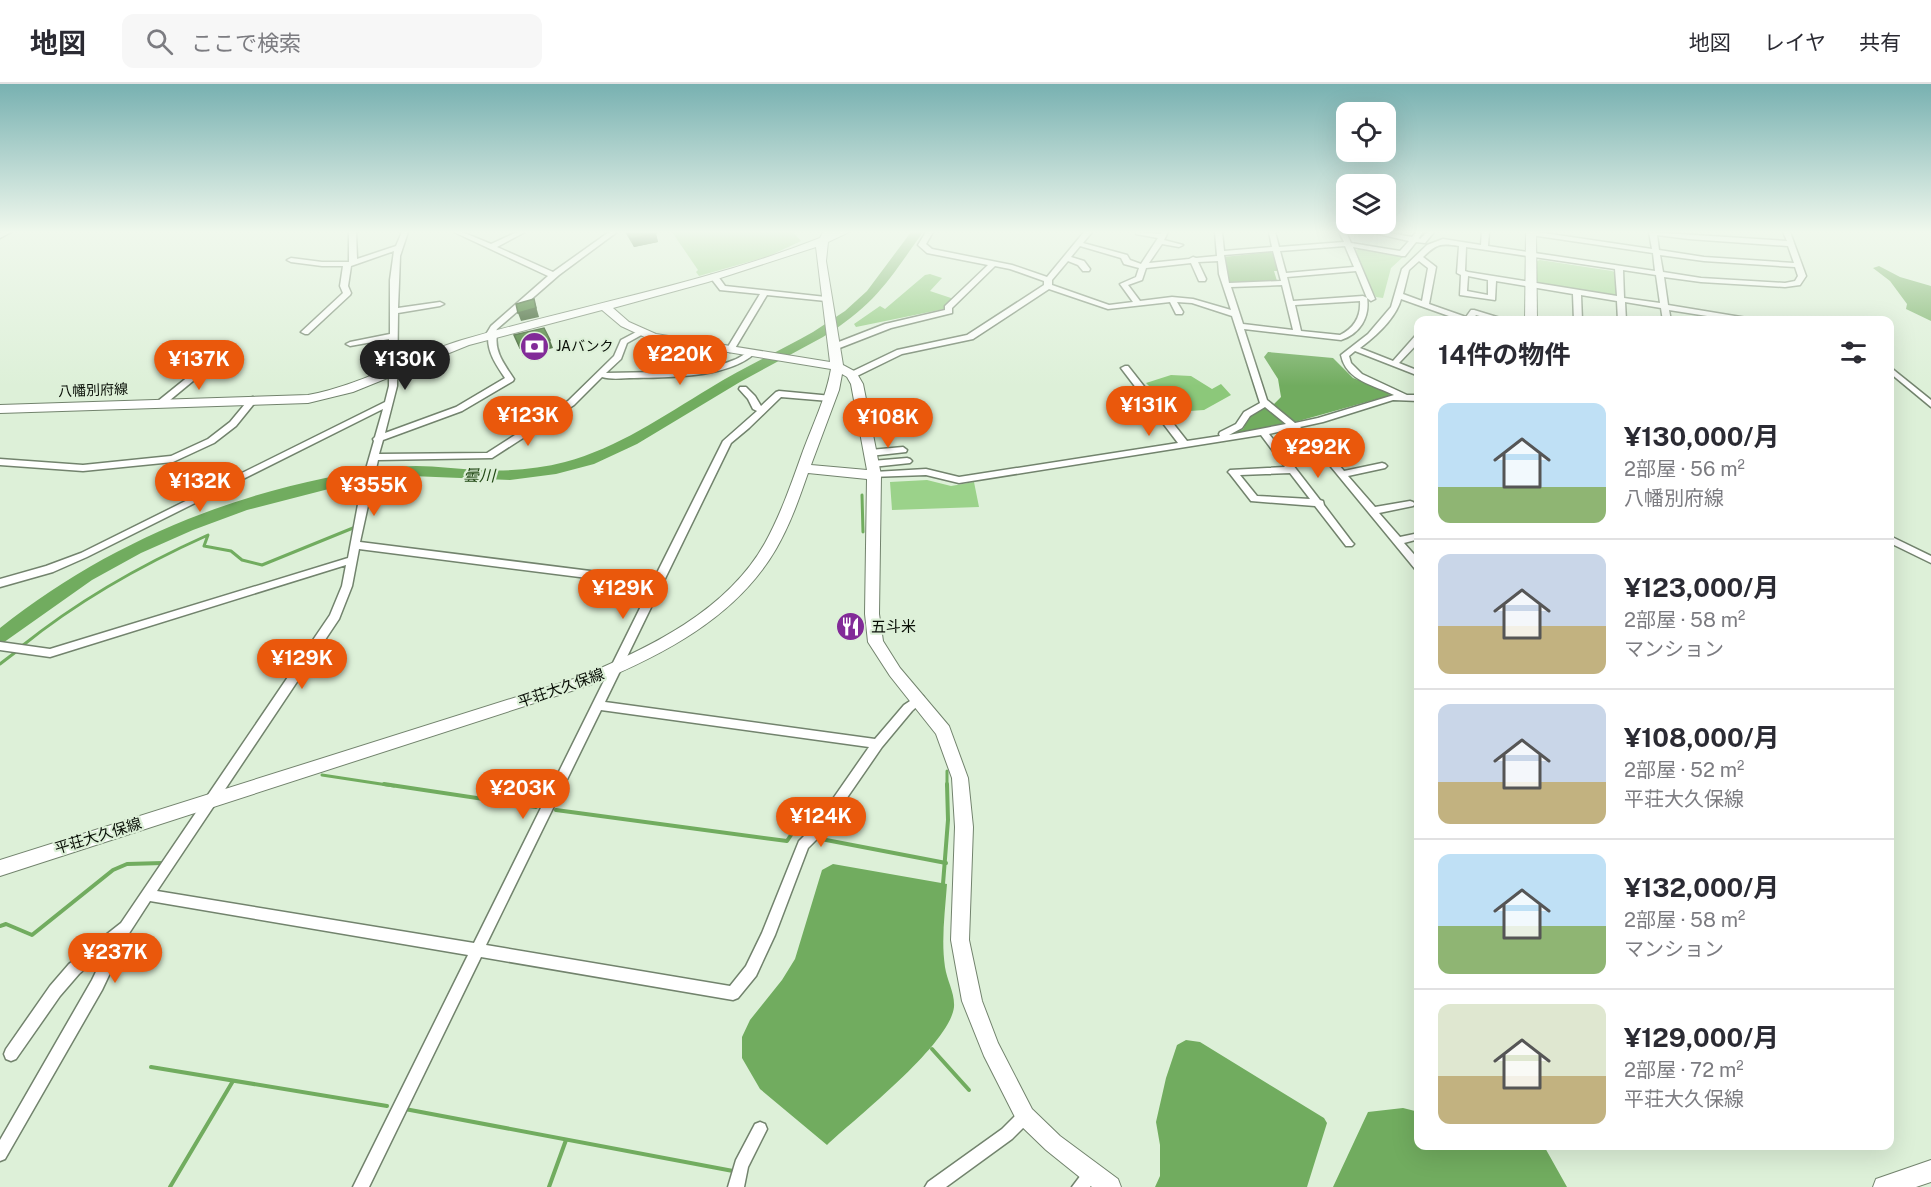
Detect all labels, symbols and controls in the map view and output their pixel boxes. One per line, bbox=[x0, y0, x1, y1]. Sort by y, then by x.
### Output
search box bbox=[122, 14, 542, 68]
icon: search bbox=[143, 25, 176, 58]
text: 地図 bbox=[30, 26, 86, 59]
text: ここで検索 bbox=[191, 30, 301, 56]
text: 地図 bbox=[1689, 30, 1731, 55]
text: レイヤ bbox=[1764, 30, 1826, 55]
text: 共有 bbox=[1859, 30, 1901, 55]
map controls bbox=[1336, 102, 1396, 234]
button: locate bbox=[1336, 102, 1396, 162]
button: layers bbox=[1336, 174, 1396, 234]
bank icon: JAバンク bbox=[519, 330, 551, 362]
pin: ¥220K bbox=[638, 335, 722, 386]
icon: filters bbox=[1837, 336, 1870, 369]
place label: JAバンク bbox=[556, 338, 614, 354]
text: 14件の物件 bbox=[1438, 339, 1570, 370]
pin: ¥137K bbox=[157, 340, 241, 391]
pin: ¥130K bbox=[363, 340, 447, 391]
text: ¥220K bbox=[647, 342, 713, 366]
text: ¥137K bbox=[168, 347, 230, 371]
text: ¥130K bbox=[374, 347, 436, 371]
street label: 八幡別府線 bbox=[58, 381, 128, 399]
pin: ¥131K bbox=[1107, 386, 1191, 437]
text: ¥131K bbox=[1120, 393, 1178, 417]
pin: ¥123K bbox=[486, 396, 570, 447]
pin: ¥108K bbox=[846, 398, 930, 449]
text: ¥123K bbox=[497, 403, 559, 427]
text: ¥108K bbox=[857, 405, 919, 429]
text: ¥130,000/月 bbox=[1624, 421, 1779, 452]
icon: home bbox=[1486, 427, 1558, 499]
pin: ¥292K bbox=[1276, 428, 1360, 479]
text: ¥292K bbox=[1285, 435, 1351, 459]
text: 2部屋 · 56 m² bbox=[1624, 457, 1745, 481]
pin: ¥132K bbox=[158, 462, 242, 513]
pin: ¥355K bbox=[332, 466, 416, 517]
water label: 曇川 bbox=[463, 466, 497, 485]
text: ¥132K bbox=[169, 469, 231, 493]
text: ¥355K bbox=[340, 473, 408, 497]
text: 八幡別府線 bbox=[1624, 486, 1724, 510]
pin: ¥129K bbox=[581, 569, 665, 620]
text: ¥123,000/月 bbox=[1624, 572, 1779, 603]
text: ¥129K bbox=[592, 576, 654, 600]
icon: home bbox=[1486, 578, 1558, 650]
text: 2部屋 · 58 m² bbox=[1624, 608, 1745, 632]
restaurant icon: 五斗米 bbox=[834, 611, 866, 643]
place label: 五斗米 bbox=[871, 618, 916, 635]
text: マンション bbox=[1624, 637, 1724, 661]
pin: ¥129K bbox=[260, 639, 344, 690]
text: ¥129K bbox=[271, 646, 333, 670]
street label: 平荘大久保線 bbox=[516, 665, 606, 710]
text: ¥108,000/月 bbox=[1624, 722, 1780, 753]
icon: home bbox=[1486, 728, 1558, 800]
text: 2部屋 · 52 m² bbox=[1624, 758, 1744, 782]
pin: ¥203K bbox=[481, 769, 565, 820]
text: ¥203K bbox=[490, 776, 556, 800]
text: 平荘大久保線 bbox=[1624, 787, 1744, 811]
pin: ¥124K bbox=[779, 797, 863, 848]
text: ¥124K bbox=[790, 804, 852, 828]
street label: 平荘大久保線 bbox=[52, 814, 143, 857]
text: ¥132,000/月 bbox=[1624, 872, 1779, 903]
icon: home bbox=[1486, 878, 1558, 950]
text: 2部屋 · 58 m² bbox=[1624, 908, 1745, 932]
pin: ¥237K bbox=[73, 933, 157, 984]
text: マンション bbox=[1624, 937, 1724, 961]
text: ¥237K bbox=[82, 940, 148, 964]
text: ¥129,000/月 bbox=[1624, 1022, 1779, 1053]
icon: home bbox=[1486, 1028, 1558, 1100]
text: 2部屋 · 72 m² bbox=[1624, 1058, 1744, 1082]
text: 平荘大久保線 bbox=[1624, 1087, 1744, 1111]

